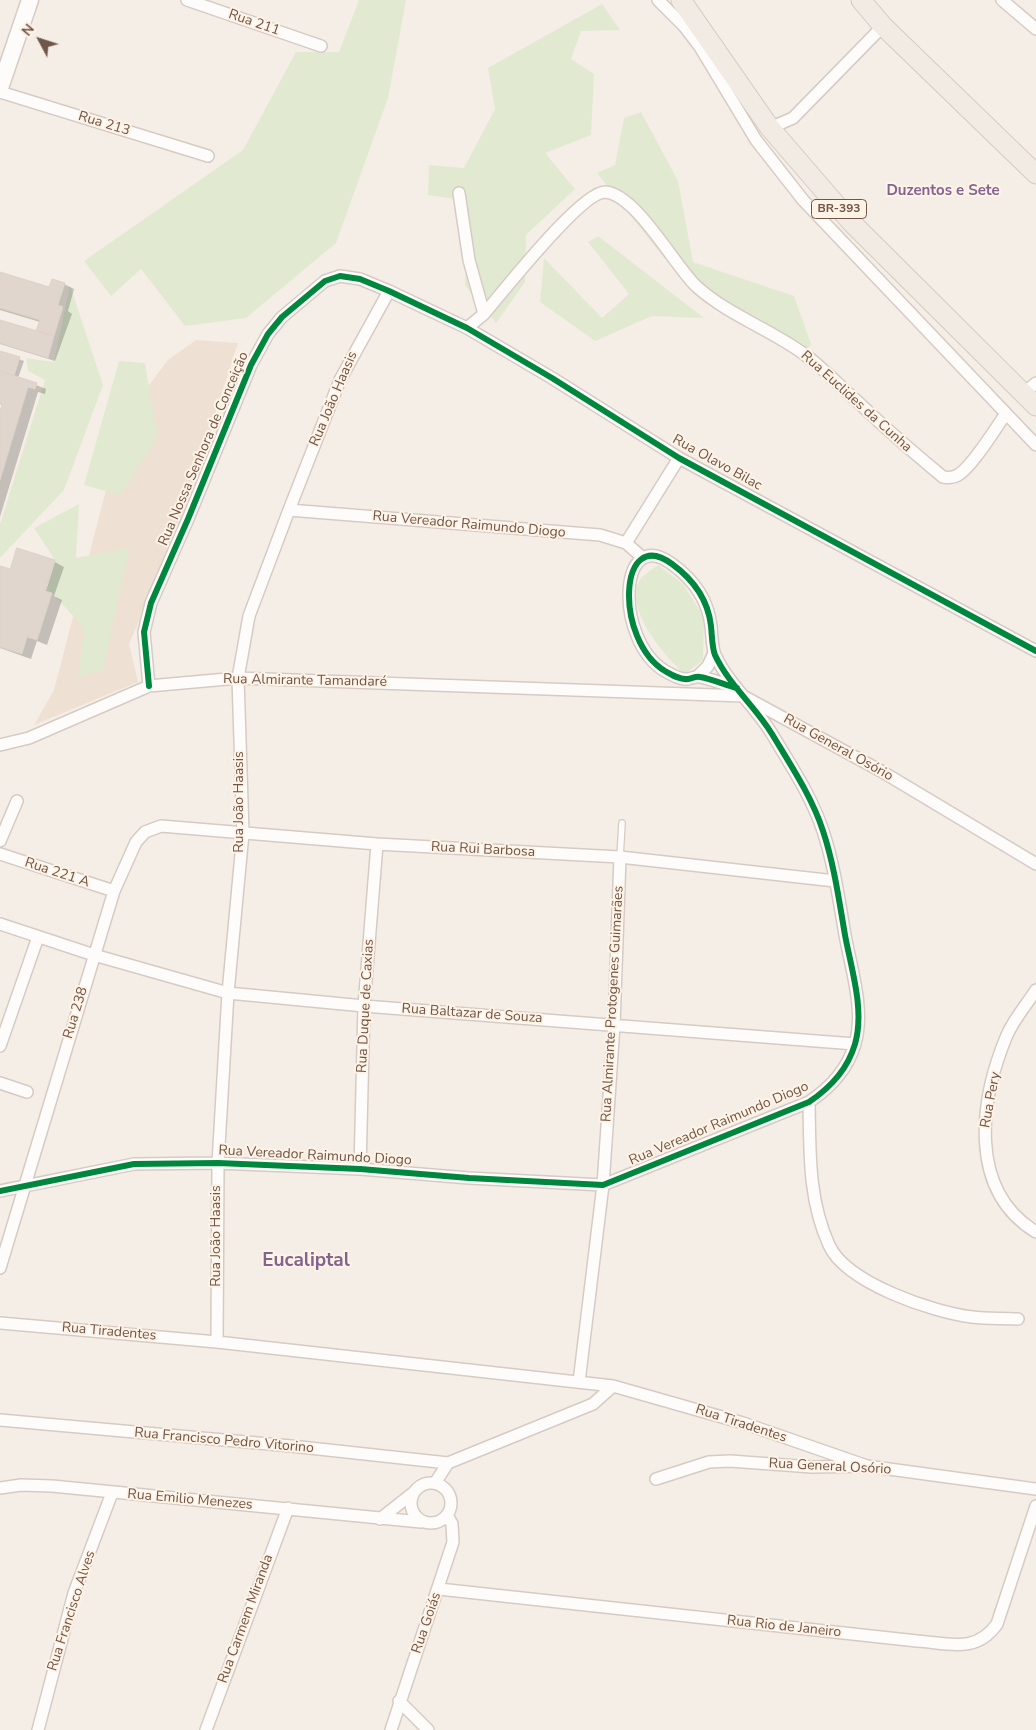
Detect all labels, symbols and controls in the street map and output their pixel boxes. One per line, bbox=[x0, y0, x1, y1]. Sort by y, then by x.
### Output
street label: Rua 211 bbox=[226, 6, 282, 40]
north arrow bbox=[15, 15, 65, 65]
text: N bbox=[17, 20, 39, 40]
street label: Rua 213 bbox=[76, 108, 132, 140]
district label: Duzentos e Sete bbox=[886, 182, 1000, 200]
road number: BR-393 bbox=[812, 200, 866, 218]
street label: Rua Euclides da Cunha bbox=[797, 348, 915, 456]
street label: Rua Nossa Senhora de Conceição bbox=[155, 349, 253, 549]
street label: Rua João Haasis bbox=[306, 349, 362, 449]
street label: Rua Olavo Bilac bbox=[669, 431, 765, 495]
street label: Rua Vereador Raimundo Diogo bbox=[372, 508, 566, 542]
street label: Rua Almirante Tamandaré bbox=[223, 671, 387, 691]
street label: Rua General Osório bbox=[780, 711, 896, 785]
street label: Rua João Haasis bbox=[232, 751, 248, 853]
street label: Rua Rui Barbosa bbox=[430, 839, 536, 861]
street label: Rua 221 A bbox=[22, 855, 92, 891]
street label: Rua Almirante Protogenes Guimarães bbox=[598, 885, 628, 1123]
street label: Rua Duque de Caxias bbox=[354, 939, 378, 1073]
street label: Rua 238 bbox=[60, 985, 92, 1041]
street label: Rua Baltazar de Souza bbox=[401, 1001, 543, 1027]
street label: Rua Pery bbox=[977, 1070, 1005, 1130]
street label: Rua Vereador Raimundo Diogo bbox=[627, 1078, 811, 1170]
street label: Rua Vereador Raimundo Diogo bbox=[218, 1143, 412, 1169]
street label: Rua João Haasis bbox=[209, 1185, 225, 1287]
district label: Eucaliptal bbox=[262, 1250, 350, 1272]
street label: Rua Tiradentes bbox=[61, 1319, 157, 1345]
street label: Rua Tiradentes bbox=[693, 1401, 789, 1447]
street label: Rua Francisco Pedro Vitorino bbox=[133, 1425, 315, 1457]
street label: Rua General Osório bbox=[768, 1455, 892, 1479]
street label: Rua Emilio Menezes bbox=[127, 1486, 253, 1514]
street label: Rua Francisco Alves bbox=[45, 1549, 99, 1673]
street label: Rua Carmem Miranda bbox=[215, 1552, 277, 1686]
street label: Rua Goiás bbox=[409, 1590, 445, 1656]
street label: Rua Rio de Janeiro bbox=[726, 1613, 842, 1641]

